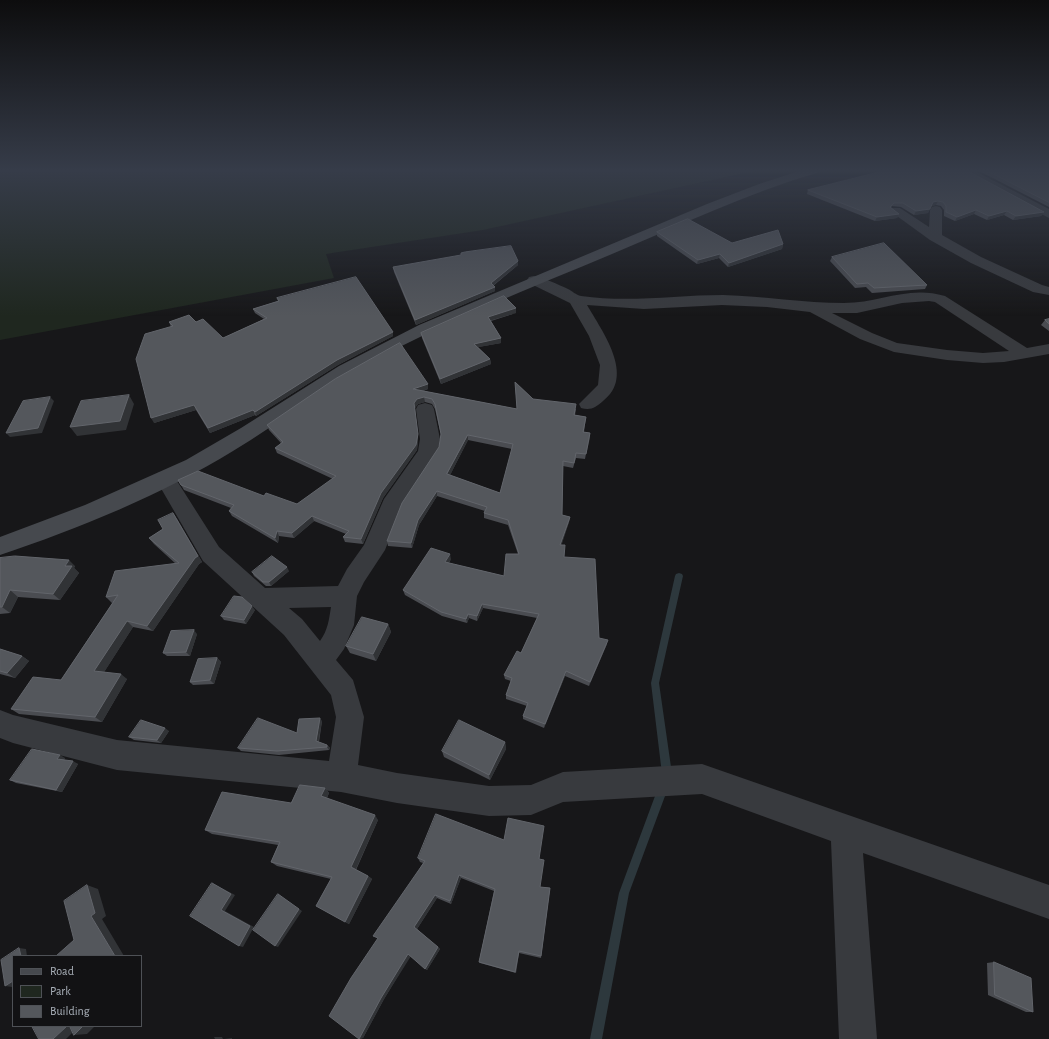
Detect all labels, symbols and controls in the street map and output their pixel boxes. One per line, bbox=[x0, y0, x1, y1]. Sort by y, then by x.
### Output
legend bbox=[12, 955, 142, 1027]
text: Road bbox=[50, 965, 74, 977]
text: Park bbox=[50, 985, 71, 997]
text: Building bbox=[50, 1005, 90, 1017]

